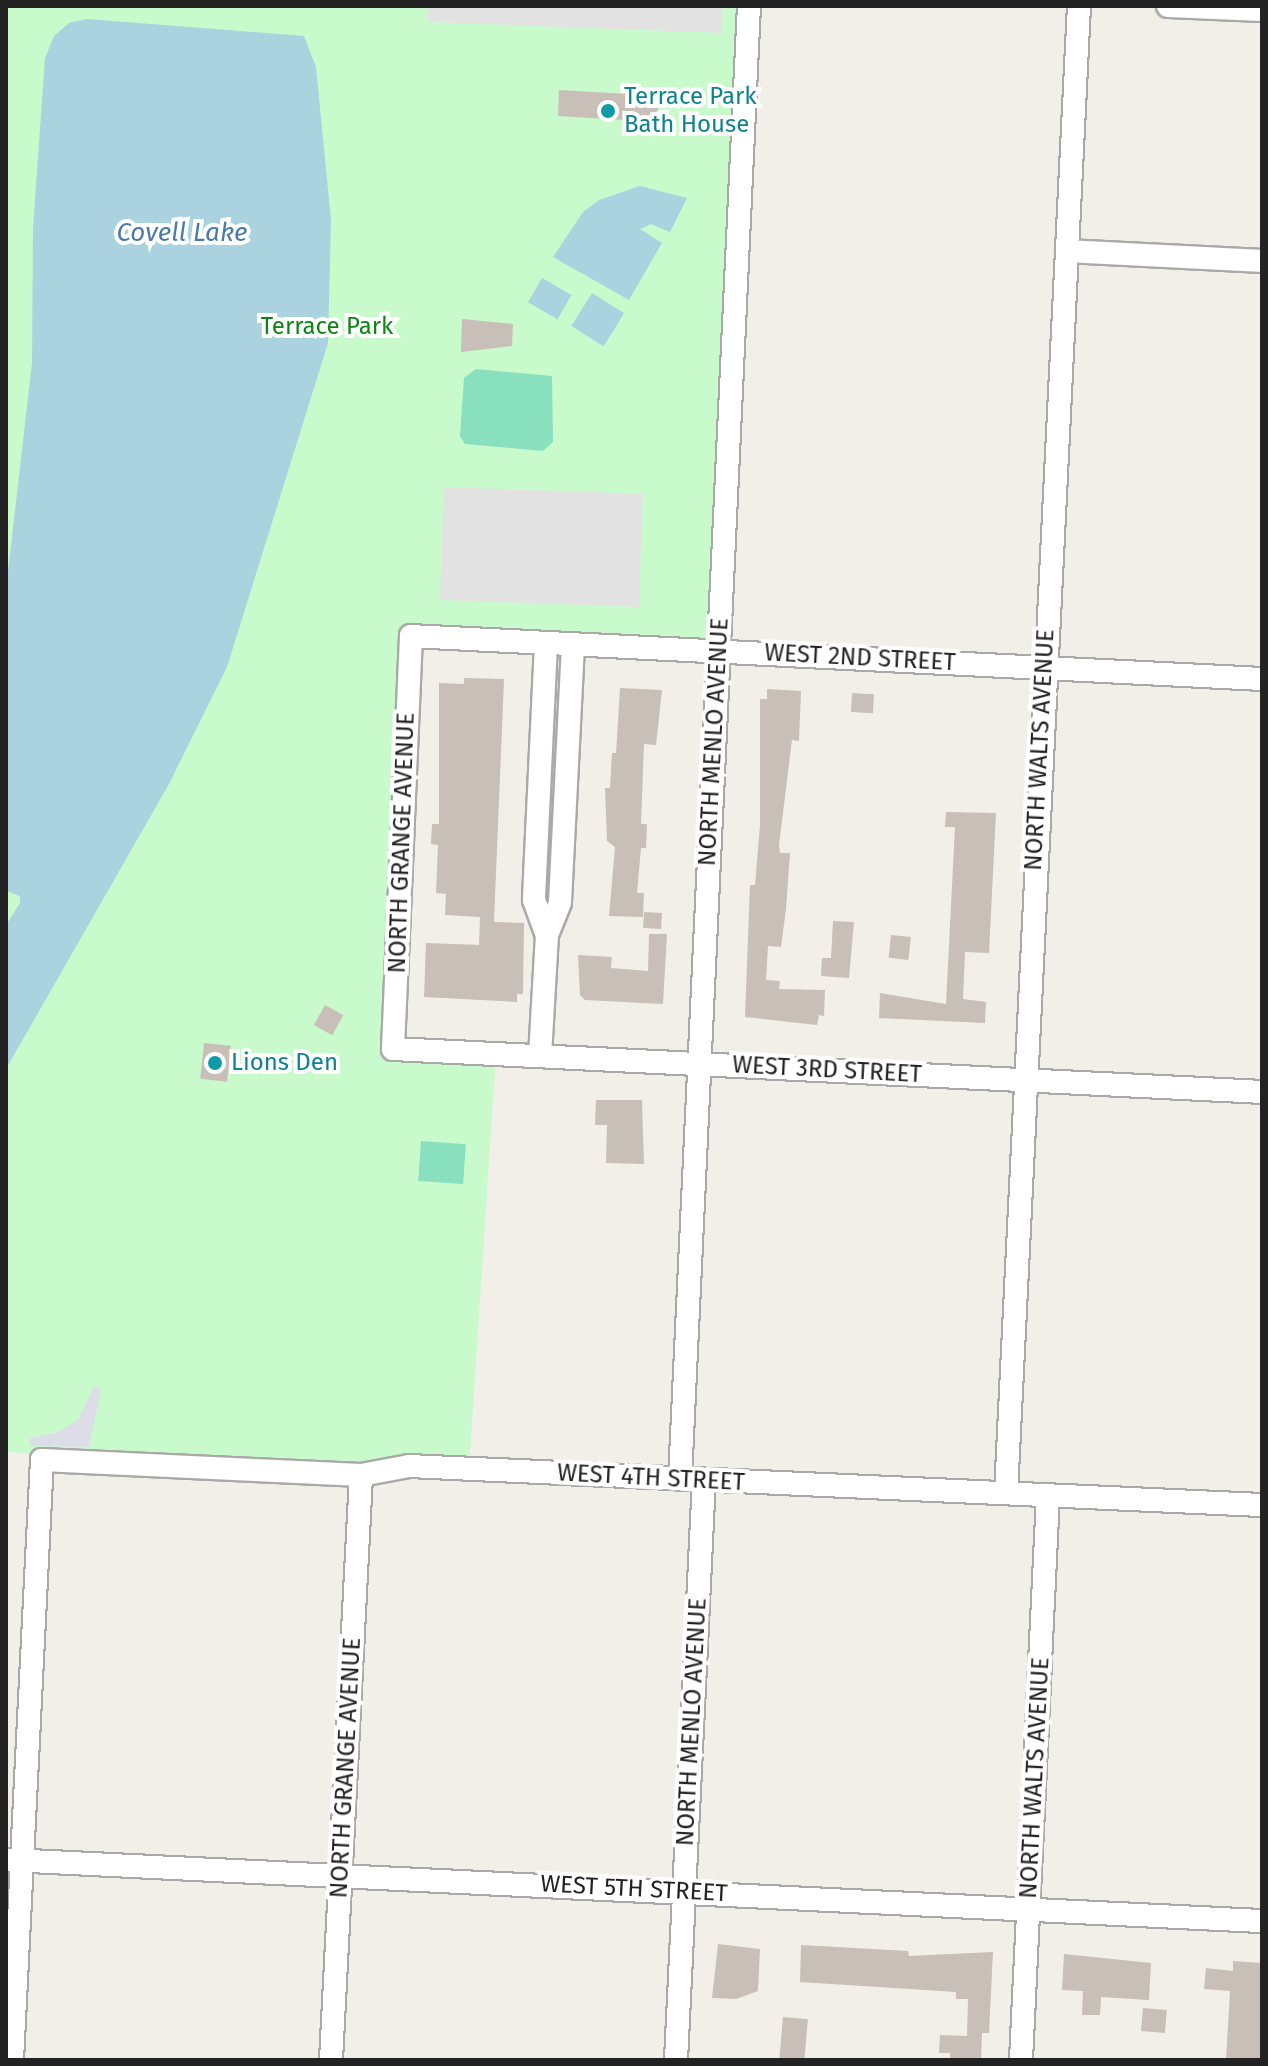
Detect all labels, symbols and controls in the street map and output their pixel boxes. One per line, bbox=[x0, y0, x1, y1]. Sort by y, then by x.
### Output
place label: Terrace Park Bath House bbox=[624, 83, 757, 139]
marker: Terrace Park Bath House bbox=[599, 102, 617, 120]
water label: Covell Lake bbox=[116, 217, 248, 249]
park label: Terrace Park bbox=[261, 313, 393, 341]
street label: NORTH MENLO AVENUE bbox=[693, 617, 735, 867]
street label: NORTH WALTS AVENUE bbox=[1019, 629, 1061, 871]
street label: WEST 2ND STREET bbox=[764, 639, 956, 677]
street label: NORTH GRANGE AVENUE bbox=[383, 712, 421, 974]
place label: Lions Den bbox=[231, 1049, 338, 1077]
street label: WEST 3RD STREET bbox=[732, 1051, 922, 1089]
marker: Lions Den bbox=[206, 1054, 224, 1072]
street label: WEST 4TH STREET bbox=[556, 1459, 746, 1497]
street label: NORTH MENLO AVENUE bbox=[671, 1597, 713, 1847]
street label: NORTH GRANGE AVENUE bbox=[325, 1637, 367, 1899]
street label: NORTH WALTS AVENUE bbox=[1014, 1657, 1056, 1899]
street label: WEST 5TH STREET bbox=[540, 1870, 728, 1908]

